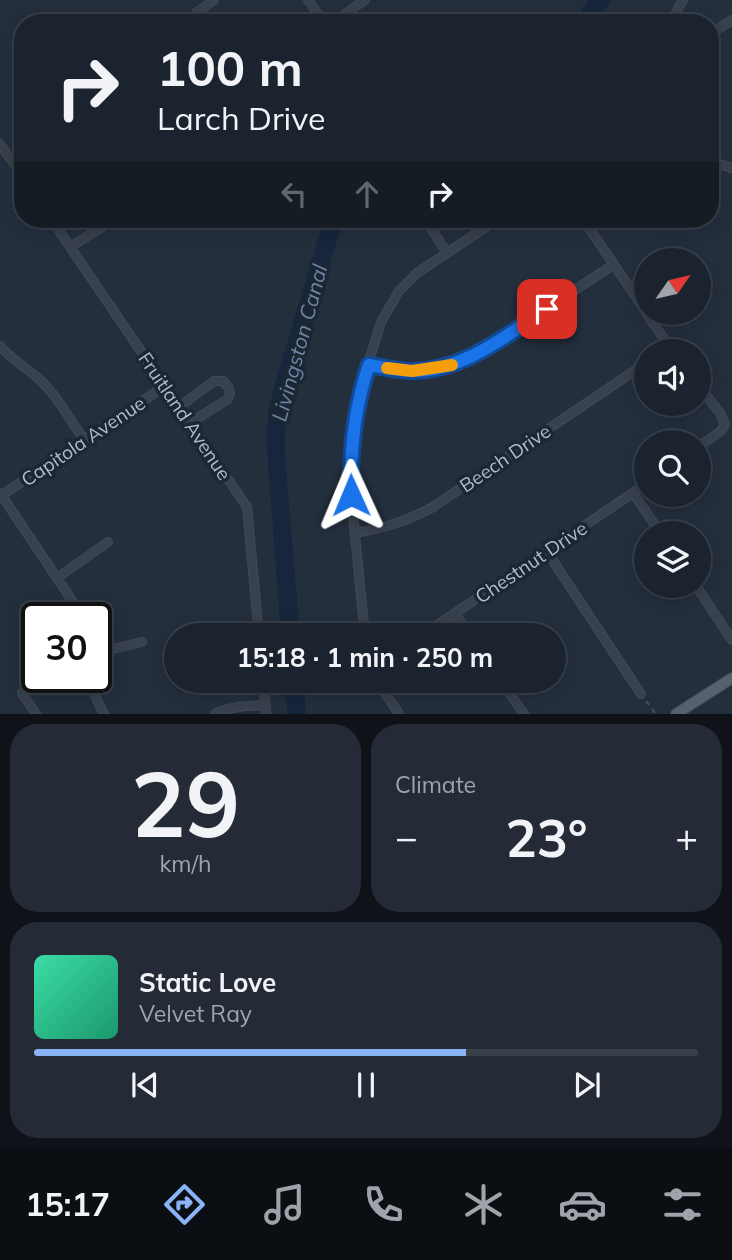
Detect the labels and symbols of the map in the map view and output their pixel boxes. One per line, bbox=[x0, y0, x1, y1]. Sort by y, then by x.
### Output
north arrow bbox=[634, 248, 710, 326]
water label: Livingston Canal bbox=[266, 261, 332, 424]
pin bbox=[517, 279, 577, 339]
street label: Fruitland Avenue bbox=[133, 347, 237, 485]
street label: Capitola Avenue bbox=[16, 391, 150, 491]
street label: Beech Drive bbox=[455, 419, 555, 497]
position arrow bbox=[314, 458, 388, 532]
street label: Chestnut Drive bbox=[470, 516, 592, 608]
speed limit sign: 30 bbox=[21, 602, 112, 693]

